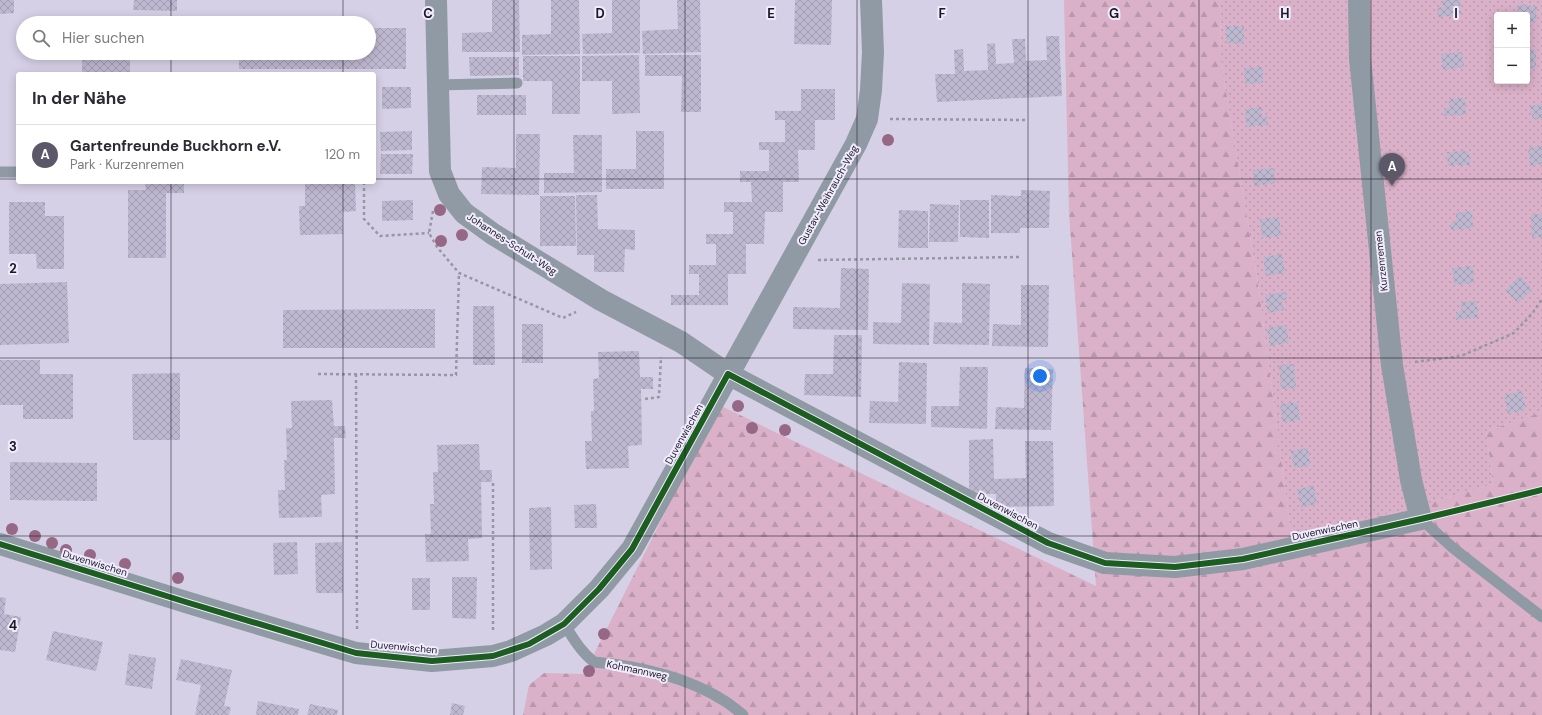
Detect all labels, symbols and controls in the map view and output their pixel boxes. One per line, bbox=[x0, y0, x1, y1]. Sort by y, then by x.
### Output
text: C bbox=[423, 5, 433, 22]
text: D bbox=[595, 5, 605, 22]
text: E bbox=[767, 5, 775, 22]
text: F bbox=[938, 5, 946, 22]
text: G bbox=[1109, 5, 1119, 22]
text: H bbox=[1280, 5, 1290, 22]
text: I bbox=[1454, 5, 1458, 22]
map controls bbox=[1494, 12, 1530, 84]
button: + bbox=[1494, 12, 1530, 48]
search box bbox=[16, 16, 376, 60]
icon: search bbox=[30, 27, 52, 49]
text: Hier suchen bbox=[62, 28, 144, 48]
button: − bbox=[1494, 48, 1530, 84]
text: In der Nähe bbox=[32, 87, 127, 109]
text: Gartenfreunde Buckhorn e.V. bbox=[70, 136, 281, 156]
street label: Gustav-Weihrauch-Weg bbox=[795, 142, 861, 247]
text: A bbox=[40, 146, 50, 163]
text: 120 m bbox=[325, 146, 360, 163]
pin: A bbox=[1379, 153, 1405, 186]
text: Park · Kurzenremen bbox=[70, 156, 184, 173]
street label: Johannes-Schult-Weg bbox=[465, 210, 560, 278]
street label: Kurzenremen bbox=[1371, 230, 1391, 292]
text: 2 bbox=[9, 260, 17, 277]
your location bbox=[1030, 366, 1050, 386]
street label: Duvenwischen bbox=[662, 401, 706, 466]
text: 3 bbox=[9, 438, 17, 455]
street label: Duvenwischen bbox=[975, 490, 1041, 533]
street label: Duvenwischen bbox=[1291, 517, 1359, 543]
street label: Duvenwischen bbox=[61, 547, 129, 579]
text: 4 bbox=[9, 617, 17, 634]
street label: Duvenwischen bbox=[370, 638, 438, 656]
street label: Kohmannweg bbox=[605, 657, 669, 683]

